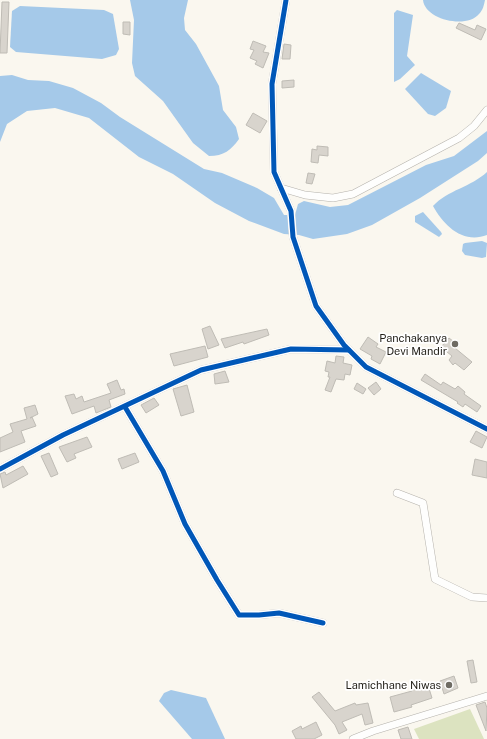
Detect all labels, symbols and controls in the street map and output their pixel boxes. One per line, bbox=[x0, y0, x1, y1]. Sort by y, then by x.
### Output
place label: Panchakanya Devi Mandir bbox=[379, 332, 447, 357]
marker: Panchakanya Devi Mandir bbox=[450, 339, 460, 349]
place label: Lamichhane Niwas bbox=[346, 679, 441, 691]
marker: Lamichhane Niwas bbox=[444, 680, 454, 690]

